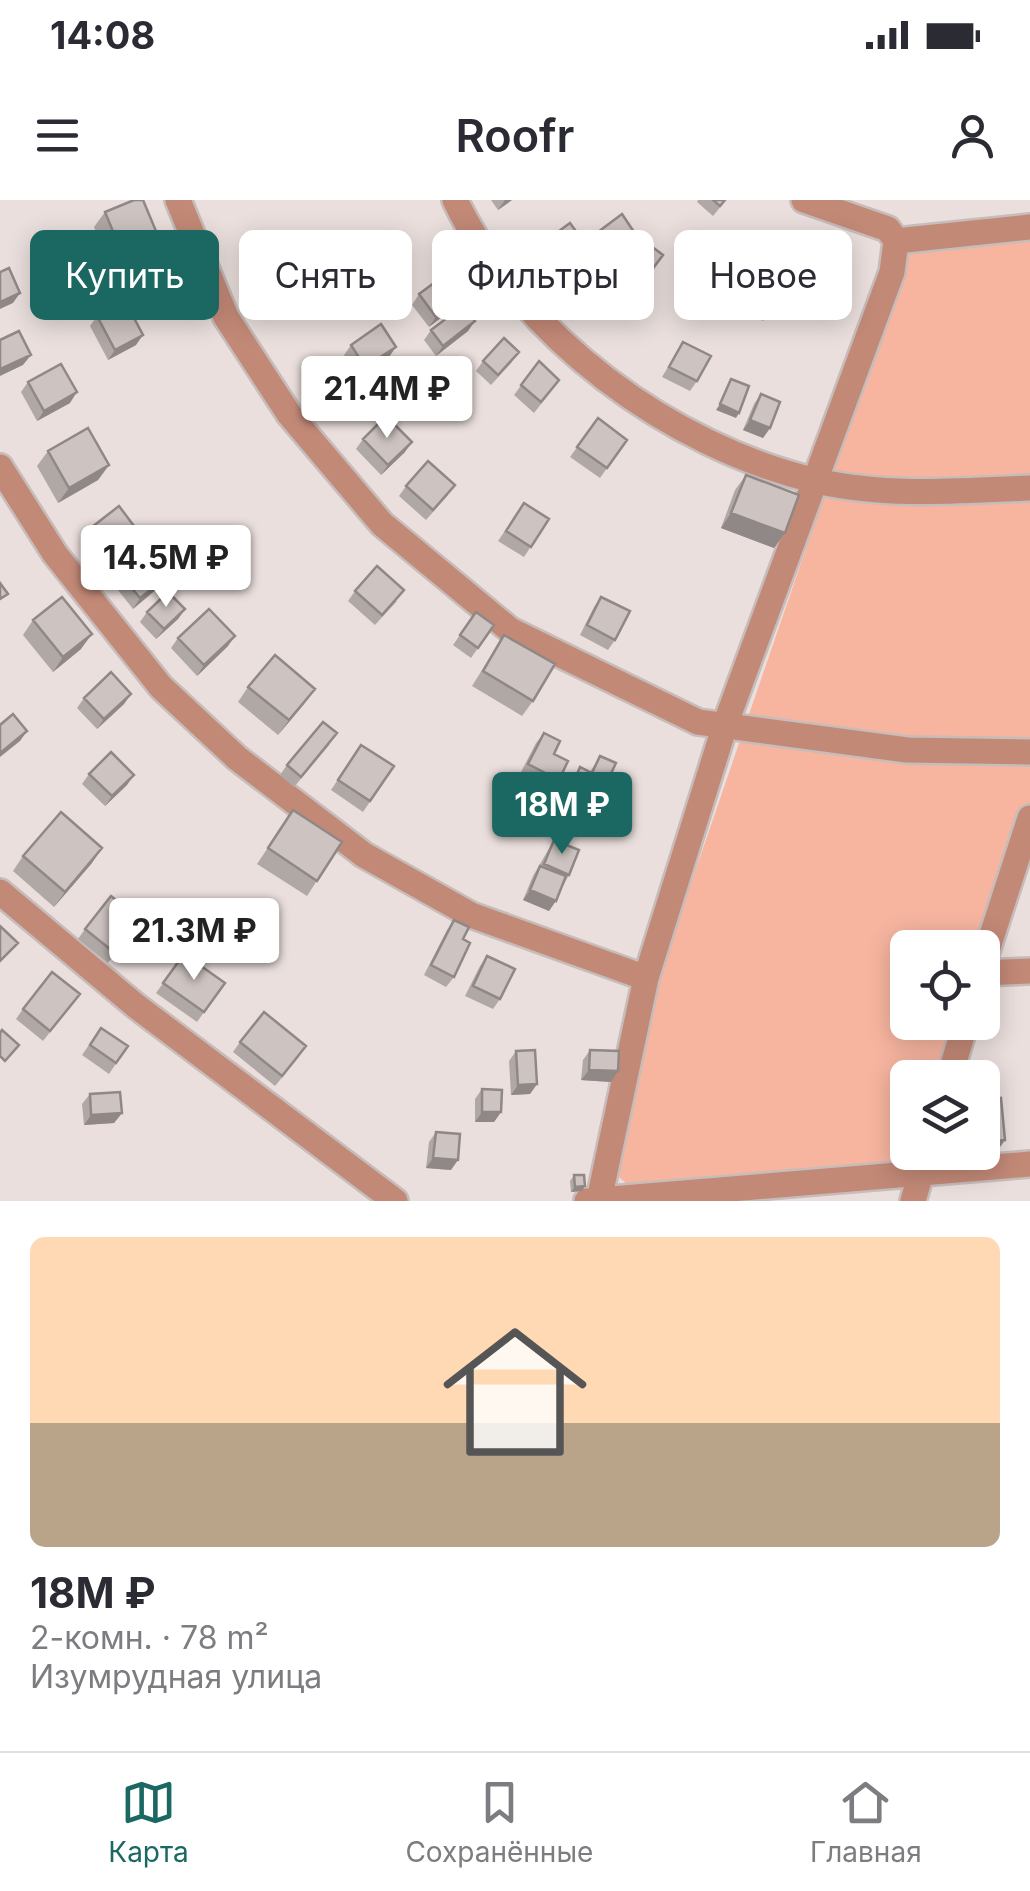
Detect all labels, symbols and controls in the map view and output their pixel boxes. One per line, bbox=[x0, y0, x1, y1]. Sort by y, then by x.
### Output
text: 14:08 bbox=[50, 12, 155, 58]
icon: menu bbox=[30, 108, 85, 163]
text: Roofr bbox=[456, 108, 574, 163]
icon: person bbox=[945, 108, 1000, 163]
chip: Купить bbox=[30, 230, 219, 320]
chip: Снять bbox=[239, 230, 412, 320]
chip: Фильтры bbox=[432, 230, 654, 320]
chip: Новое bbox=[674, 230, 852, 320]
pin: 21.4M ₽ bbox=[295, 356, 479, 441]
text: 21.4M ₽ bbox=[323, 369, 451, 408]
pin: 14.5M ₽ bbox=[74, 525, 258, 610]
text: 14.5M ₽ bbox=[103, 538, 229, 577]
pin: 18M ₽ bbox=[492, 772, 632, 857]
text: 18M ₽ bbox=[514, 785, 610, 824]
pin: 21.3M ₽ bbox=[102, 898, 286, 983]
text: 21.3M ₽ bbox=[131, 911, 257, 950]
map controls bbox=[890, 930, 1000, 1170]
button: locate bbox=[890, 930, 1000, 1040]
button: layers bbox=[890, 1060, 1000, 1170]
icon: home bbox=[425, 1302, 605, 1482]
text: 18M ₽ bbox=[30, 1567, 156, 1618]
text: 2-комн. · 78 m² bbox=[30, 1618, 269, 1657]
text: Изумрудная улица bbox=[30, 1657, 322, 1696]
tab: Карта bbox=[108, 1775, 189, 1869]
tab: Сохранённые bbox=[405, 1775, 593, 1869]
tab: Главная bbox=[810, 1775, 922, 1869]

